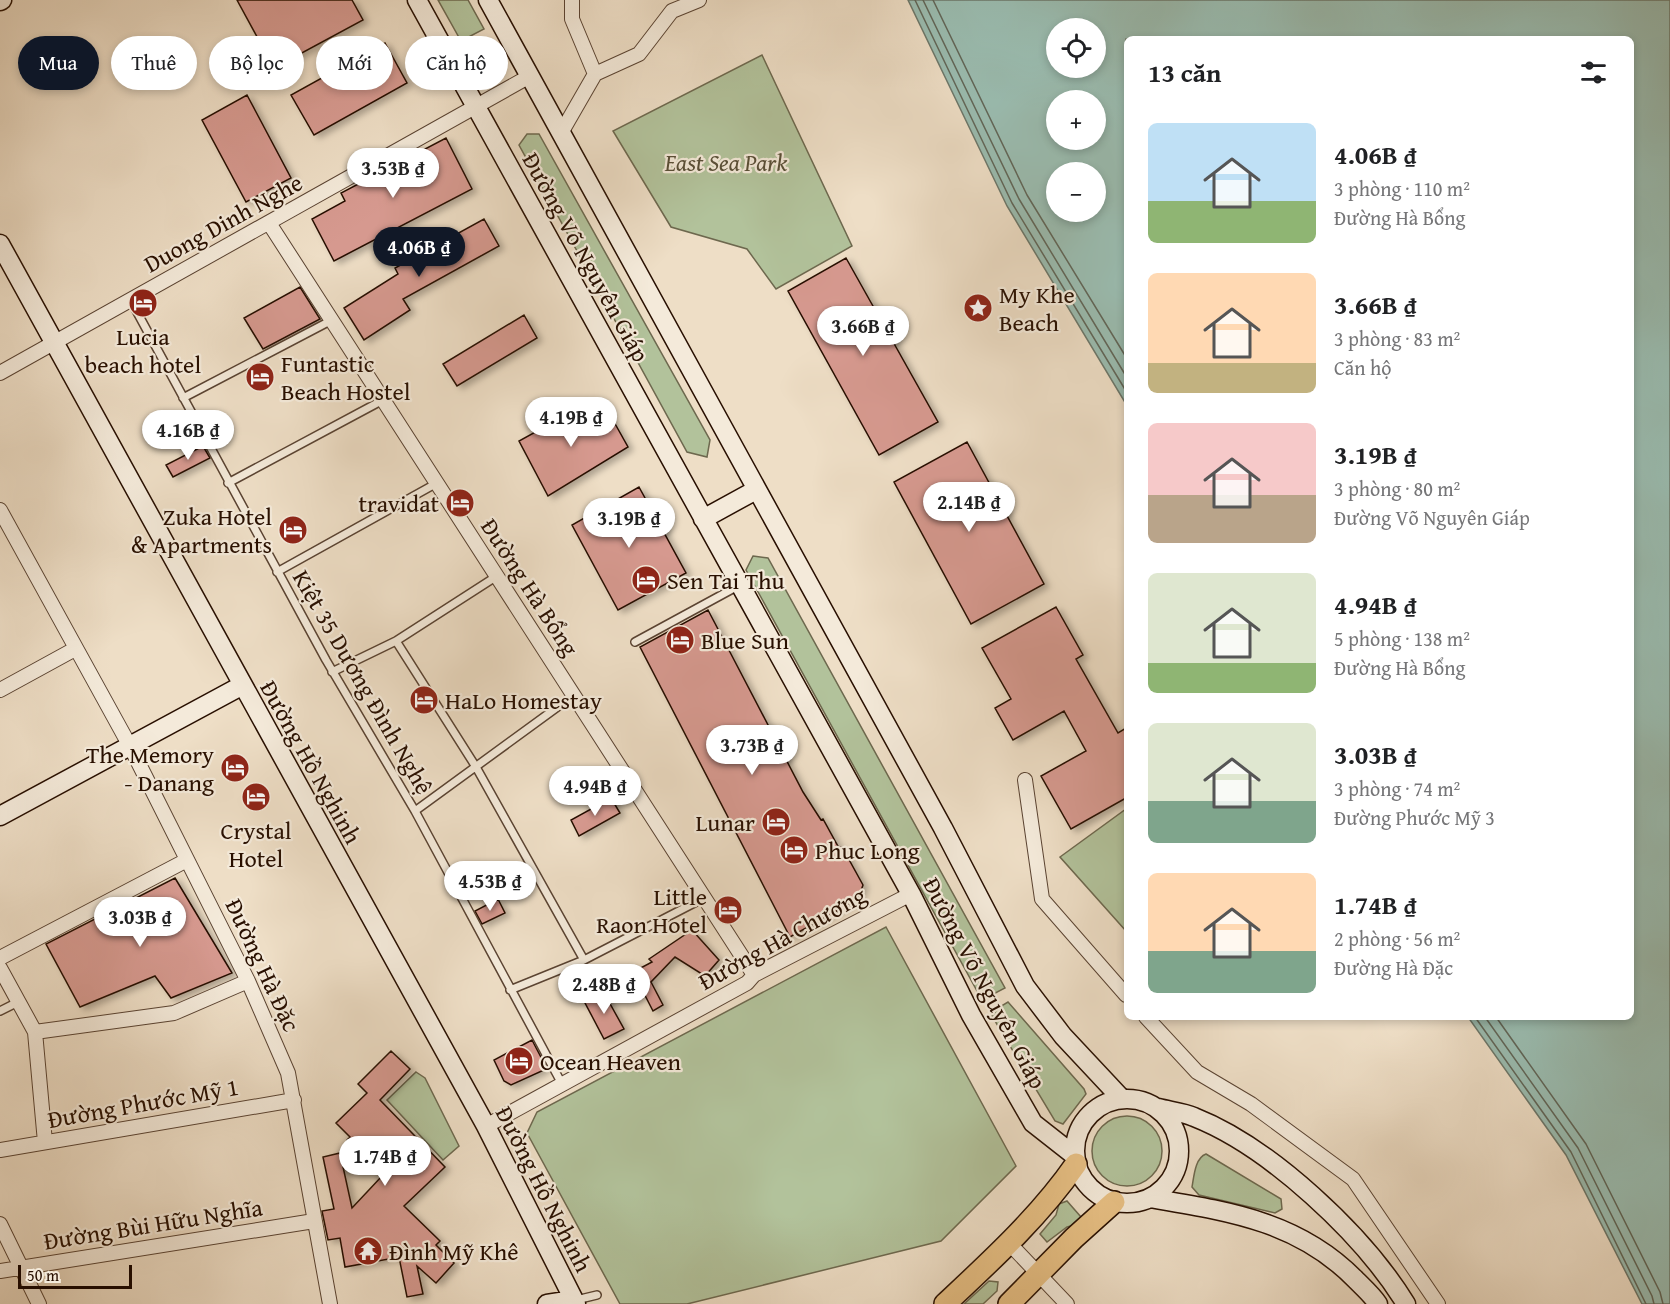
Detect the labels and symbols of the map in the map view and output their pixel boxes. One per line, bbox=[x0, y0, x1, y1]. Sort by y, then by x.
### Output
park label: East Sea Park bbox=[664, 145, 787, 180]
street label: Đường Võ Nguyên Giáp bbox=[514, 146, 658, 368]
pin: 3.53B ₫ bbox=[338, 148, 448, 199]
street label: Duong Dinh Nghe bbox=[137, 165, 309, 281]
pin: 4.06B ₫ bbox=[364, 227, 474, 278]
place label: My Khe Beach bbox=[999, 277, 1075, 340]
hotel icon: Lucia beach hotel bbox=[127, 287, 159, 319]
place icon: My Khe Beach bbox=[962, 292, 994, 324]
pin: 3.66B ₫ bbox=[808, 306, 918, 357]
place label: Lucia beach hotel bbox=[85, 319, 201, 382]
place label: Funtastic Beach Hostel bbox=[281, 346, 411, 409]
hotel icon: Funtastic Beach Hostel bbox=[244, 361, 276, 393]
pin: 4.19B ₫ bbox=[516, 397, 626, 448]
pin: 4.16B ₫ bbox=[133, 410, 243, 461]
pin: 2.14B ₫ bbox=[914, 482, 1024, 533]
place label: travidat bbox=[359, 486, 440, 521]
hotel icon: travidat bbox=[444, 487, 476, 519]
pin: 3.19B ₫ bbox=[574, 498, 684, 549]
place label: Zuka Hotel & Apartments bbox=[131, 499, 272, 562]
street label: Đường Hà Bổng bbox=[472, 511, 588, 663]
hotel icon: Zuka Hotel & Apartments bbox=[277, 514, 309, 546]
street label: Kiệt 35 Dương Đình Nghệ bbox=[284, 563, 442, 801]
place label: Sen Tai Thu bbox=[667, 563, 785, 598]
hotel icon: Sen Tai Thu bbox=[630, 564, 662, 596]
place label: Blue Sun bbox=[701, 623, 790, 658]
hotel icon: Blue Sun bbox=[664, 624, 696, 656]
street label: Đường Hồ Nghinh bbox=[252, 674, 371, 851]
place label: HaLo Homestay bbox=[445, 683, 602, 718]
hotel icon: HaLo Homestay bbox=[408, 684, 440, 716]
pin: 3.73B ₫ bbox=[697, 725, 807, 776]
place label: The Memory - Danang bbox=[86, 737, 214, 800]
hotel icon: The Memory - Danang bbox=[219, 752, 251, 784]
pin: 4.94B ₫ bbox=[540, 766, 650, 817]
hotel icon: Crystal Hotel bbox=[240, 781, 272, 813]
place label: Lunar bbox=[696, 805, 755, 840]
hotel icon: Lunar bbox=[760, 806, 792, 838]
place label: Crystal Hotel bbox=[221, 813, 292, 876]
place label: Phuc Long bbox=[815, 833, 920, 868]
hotel icon: Phuc Long bbox=[778, 834, 810, 866]
pin: 4.53B ₫ bbox=[435, 861, 545, 912]
street label: Đường Võ Nguyên Giáp bbox=[914, 871, 1056, 1095]
street label: Đường Hà Chương bbox=[692, 877, 872, 999]
place label: Little Raon Hotel bbox=[596, 879, 707, 942]
street label: Đường Hà Đặc bbox=[217, 893, 309, 1037]
hotel icon: Little Raon Hotel bbox=[712, 894, 744, 926]
pin: 3.03B ₫ bbox=[85, 897, 195, 948]
pin: 2.48B ₫ bbox=[549, 964, 659, 1015]
place label: Ocean Heaven bbox=[540, 1044, 681, 1079]
hotel icon: Ocean Heaven bbox=[503, 1045, 535, 1077]
street label: Đường Phước Mỹ 1 bbox=[45, 1069, 241, 1137]
street label: Đường Hồ Nghinh bbox=[487, 1100, 601, 1279]
pin: 1.74B ₫ bbox=[330, 1136, 440, 1187]
street label: Đường Bùi Hữu Nghĩa bbox=[41, 1189, 266, 1259]
place label: Đình Mỹ Khê bbox=[389, 1234, 518, 1269]
temple icon: Đình Mỹ Khê bbox=[352, 1235, 384, 1267]
scale bar bbox=[18, 1262, 132, 1290]

